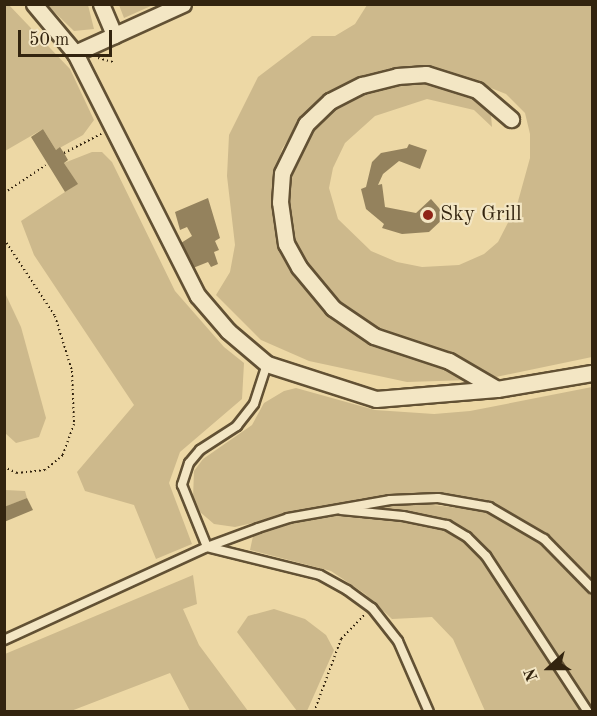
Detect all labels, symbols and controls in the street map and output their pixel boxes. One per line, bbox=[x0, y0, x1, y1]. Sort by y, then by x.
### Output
scale bar bbox=[21, 18, 116, 56]
text: 50 m bbox=[29, 31, 69, 49]
place label: Sky Grill bbox=[440, 202, 522, 228]
marker: Sky Grill bbox=[421, 208, 435, 222]
north arrow bbox=[519, 638, 579, 698]
text: N bbox=[523, 666, 542, 683]

